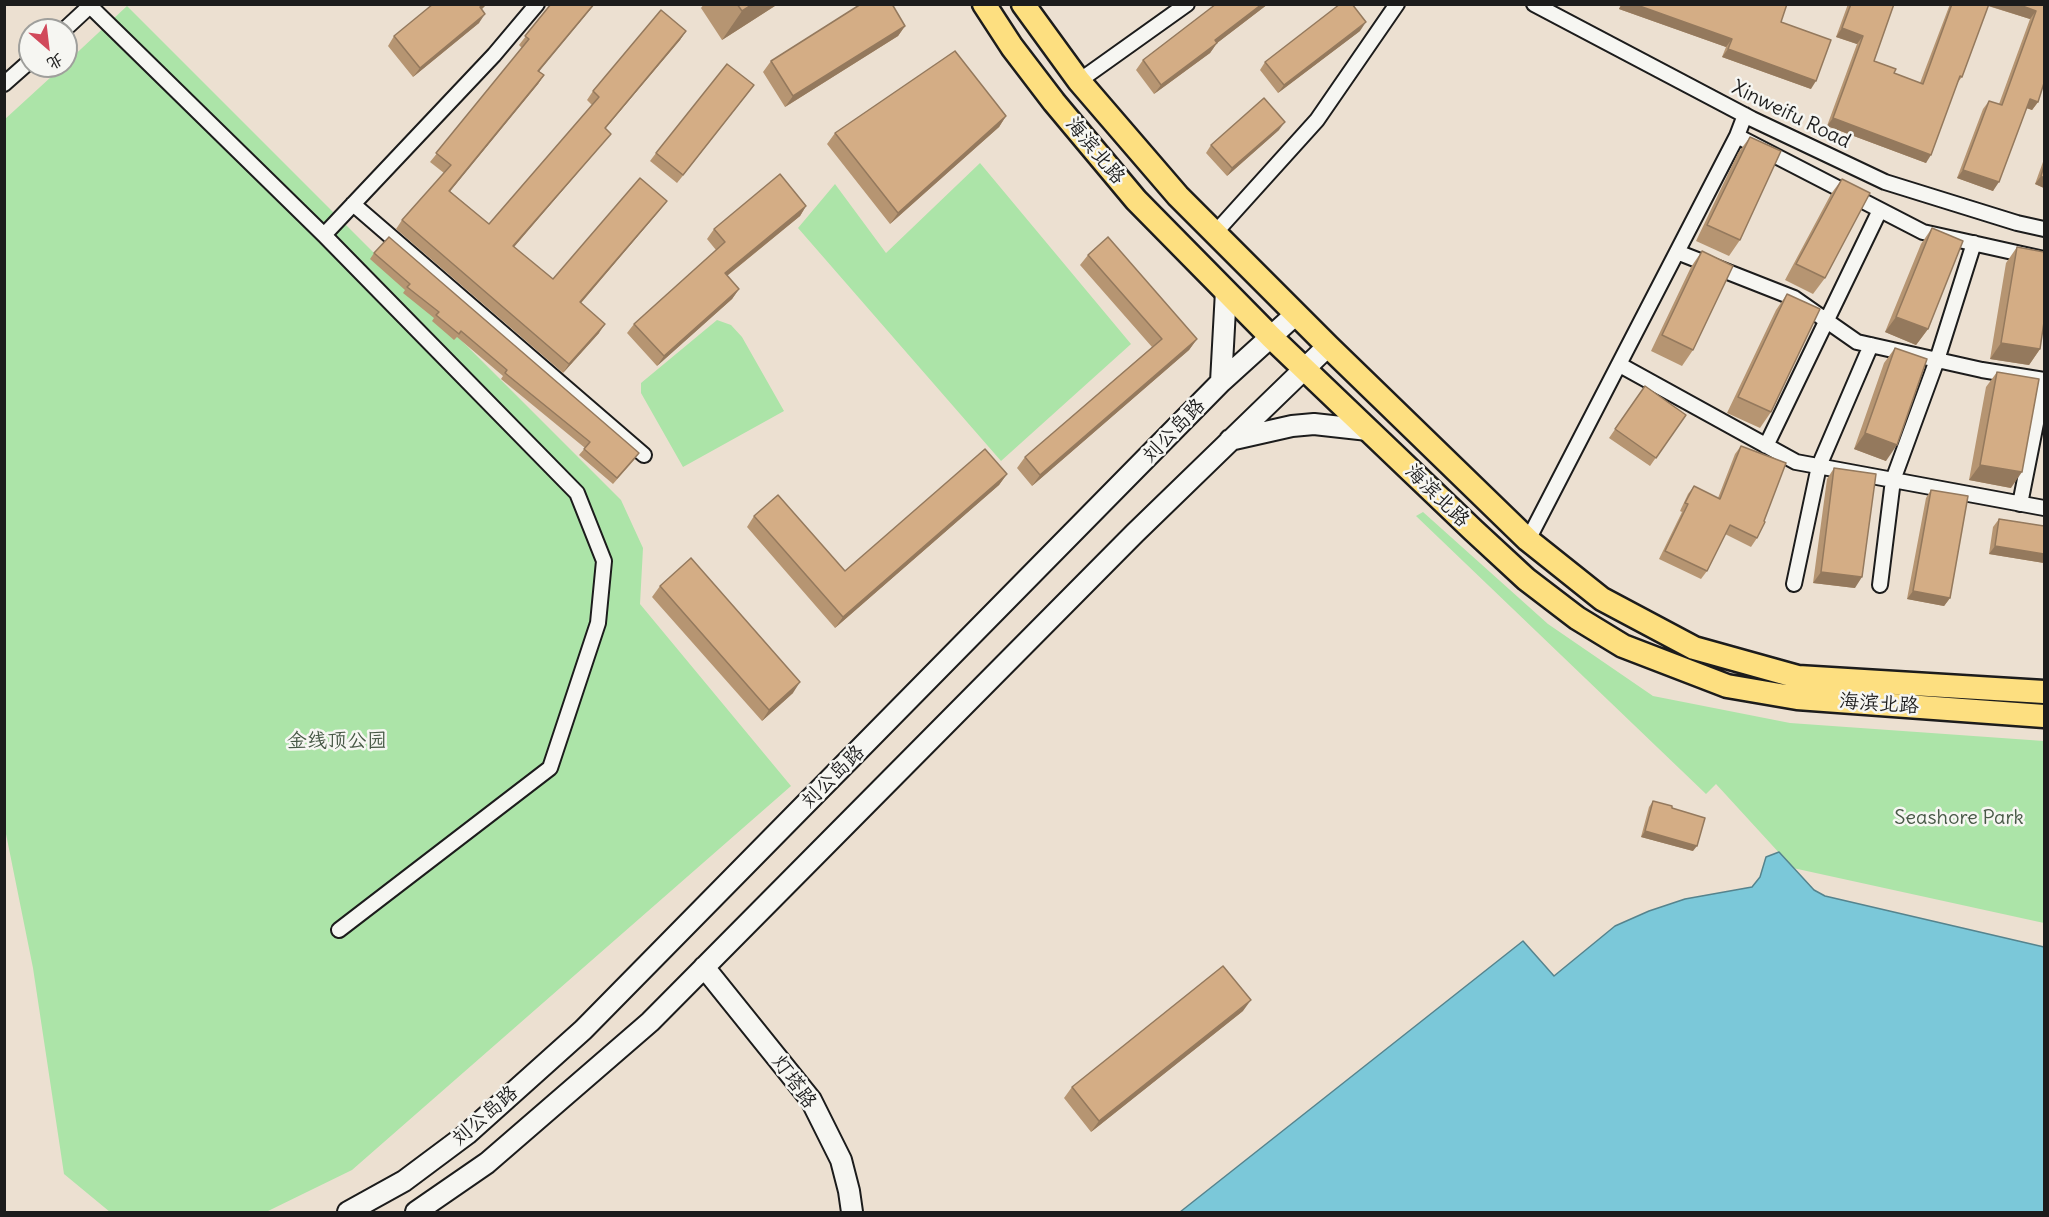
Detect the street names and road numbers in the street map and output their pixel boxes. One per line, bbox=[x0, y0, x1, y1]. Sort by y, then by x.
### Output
street label: Xinweifu Road bbox=[1728, 76, 1854, 154]
street label: 海滨北路 bbox=[1060, 113, 1130, 189]
street label: 刘公岛路 bbox=[1138, 394, 1210, 468]
street label: 海滨北路 bbox=[1400, 460, 1474, 532]
street label: 海滨北路 bbox=[1838, 689, 1920, 719]
street label: 刘公岛路 bbox=[796, 740, 870, 814]
street label: 灯塔路 bbox=[767, 1051, 821, 1113]
street label: 刘公岛路 bbox=[447, 1081, 523, 1151]

